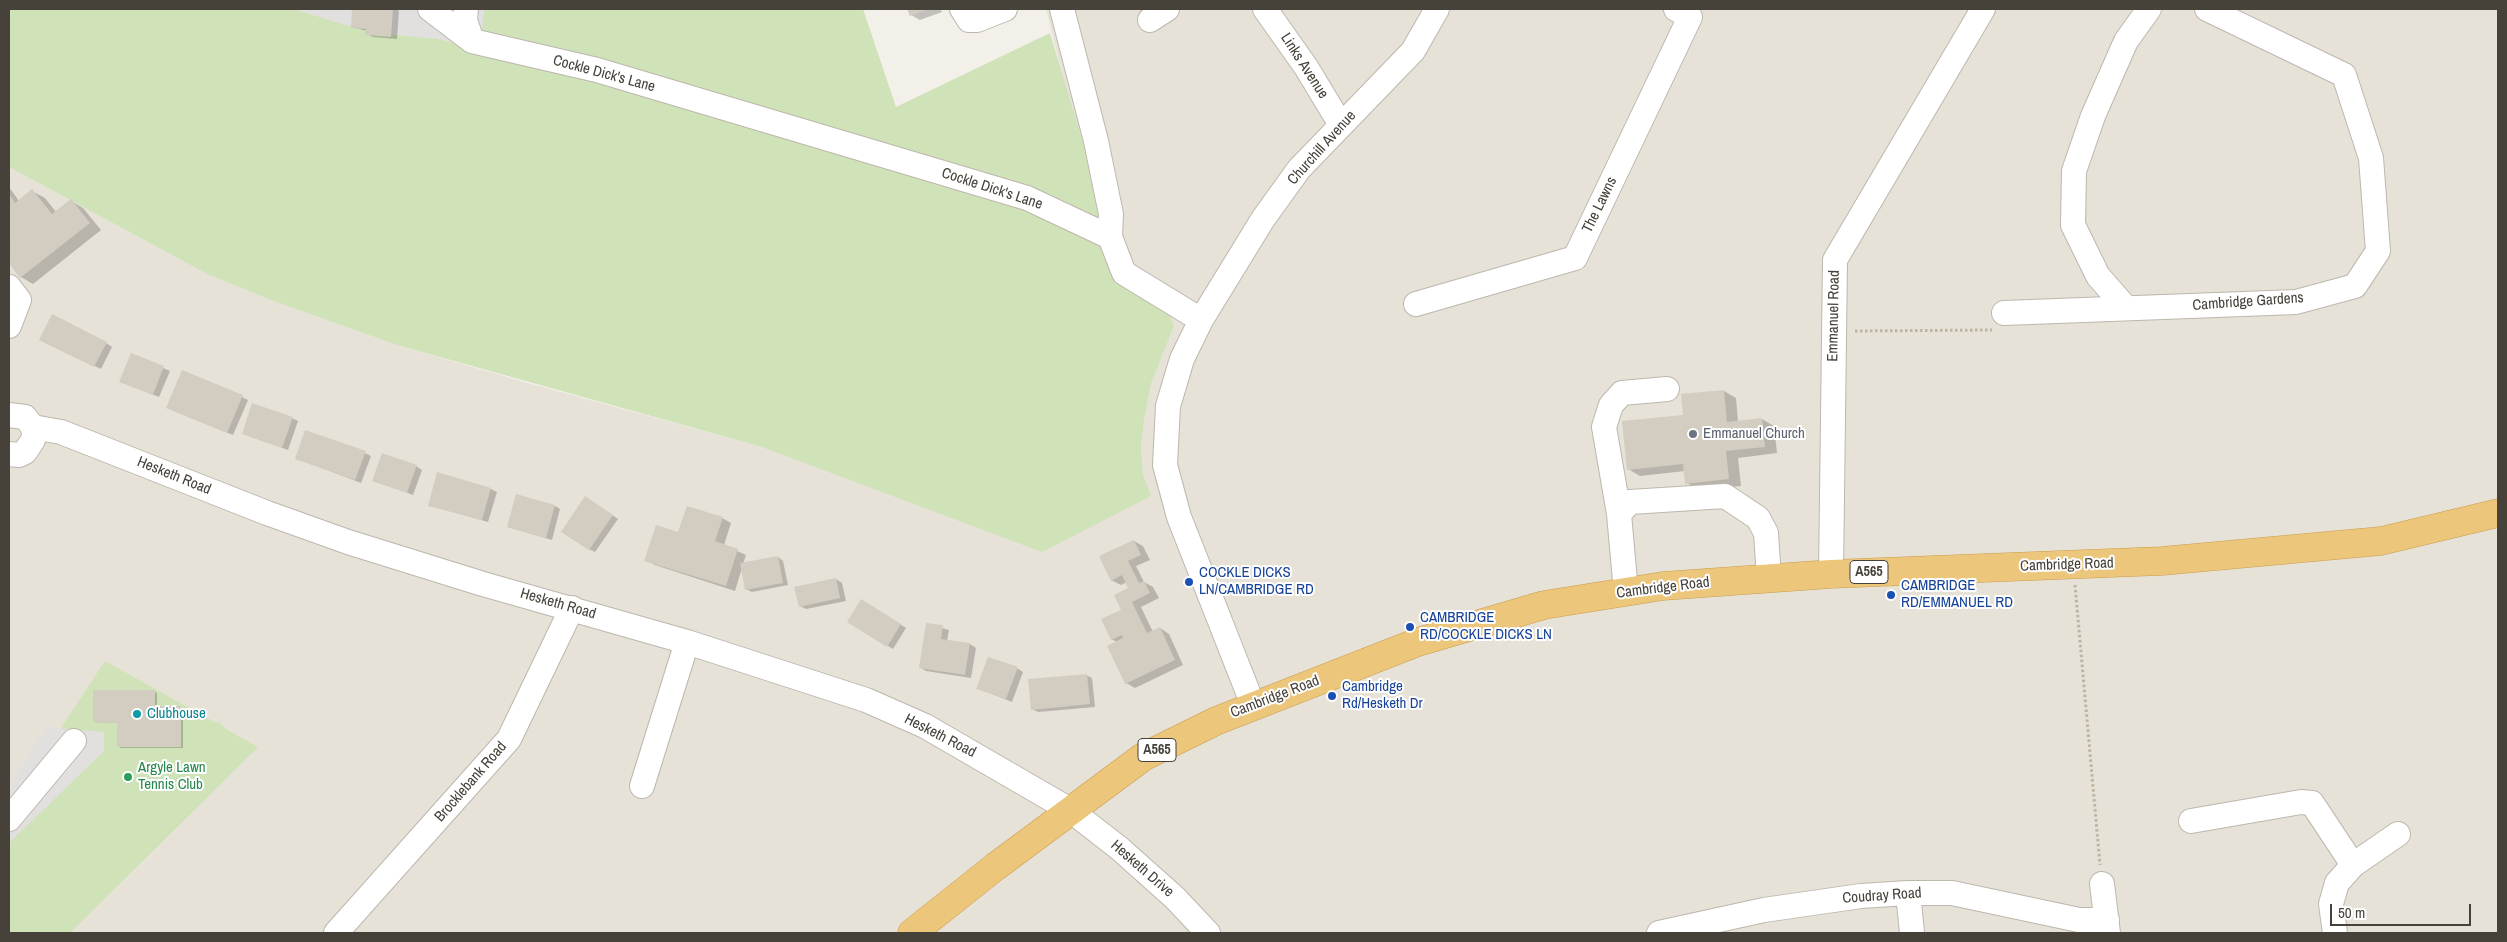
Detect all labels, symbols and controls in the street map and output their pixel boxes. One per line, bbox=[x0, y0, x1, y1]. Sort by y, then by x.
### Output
street label: Links Avenue bbox=[1276, 30, 1332, 102]
street label: Cockle Dick's Lane bbox=[551, 52, 657, 96]
street label: Churchill Avenue bbox=[1284, 107, 1360, 189]
street label: Cockle Dick's Lane bbox=[939, 164, 1045, 214]
street label: The Lawns bbox=[1579, 174, 1621, 236]
street label: Emmanuel Road bbox=[1824, 270, 1844, 362]
street label: Cambridge Gardens bbox=[2192, 289, 2304, 315]
place label: Emmanuel Church bbox=[1703, 425, 1805, 443]
marker: Emmanuel Church bbox=[1687, 428, 1699, 440]
street label: Hesketh Road bbox=[134, 453, 214, 499]
street label: Cambridge Road bbox=[2020, 554, 2114, 576]
road number: A565 bbox=[1850, 560, 1888, 584]
place label: COCKLE DICKS LN/CAMBRIDGE RD bbox=[1199, 564, 1314, 599]
street label: Cambridge Road bbox=[1615, 573, 1711, 603]
marker: COCKLE DICKS LN/CAMBRIDGE RD bbox=[1183, 576, 1195, 588]
place label: CAMBRIDGE RD/EMMANUEL RD bbox=[1901, 577, 2013, 612]
street label: Hesketh Road bbox=[518, 585, 598, 623]
marker: CAMBRIDGE RD/EMMANUEL RD bbox=[1885, 589, 1897, 601]
place label: CAMBRIDGE RD/COCKLE DICKS LN bbox=[1420, 609, 1552, 644]
marker: CAMBRIDGE RD/COCKLE DICKS LN bbox=[1404, 621, 1416, 633]
street label: Cambridge Road bbox=[1228, 672, 1322, 722]
place label: Cambridge Rd/Hesketh Dr bbox=[1342, 678, 1423, 713]
marker: Cambridge Rd/Hesketh Dr bbox=[1326, 690, 1338, 702]
place label: Clubhouse bbox=[147, 705, 206, 723]
marker: Clubhouse bbox=[131, 708, 143, 720]
street label: Hesketh Road bbox=[901, 710, 979, 762]
street label: Brocklebank Road bbox=[431, 738, 511, 826]
road number: A565 bbox=[1138, 738, 1176, 762]
place label: Argyle Lawn Tennis Club bbox=[138, 759, 206, 794]
marker: Argyle Lawn Tennis Club bbox=[122, 771, 134, 783]
street label: Hesketh Drive bbox=[1107, 837, 1177, 901]
street label: Coudray Road bbox=[1842, 884, 1922, 908]
scale bar bbox=[2332, 894, 2473, 926]
text: 50 m bbox=[2338, 902, 2365, 923]

